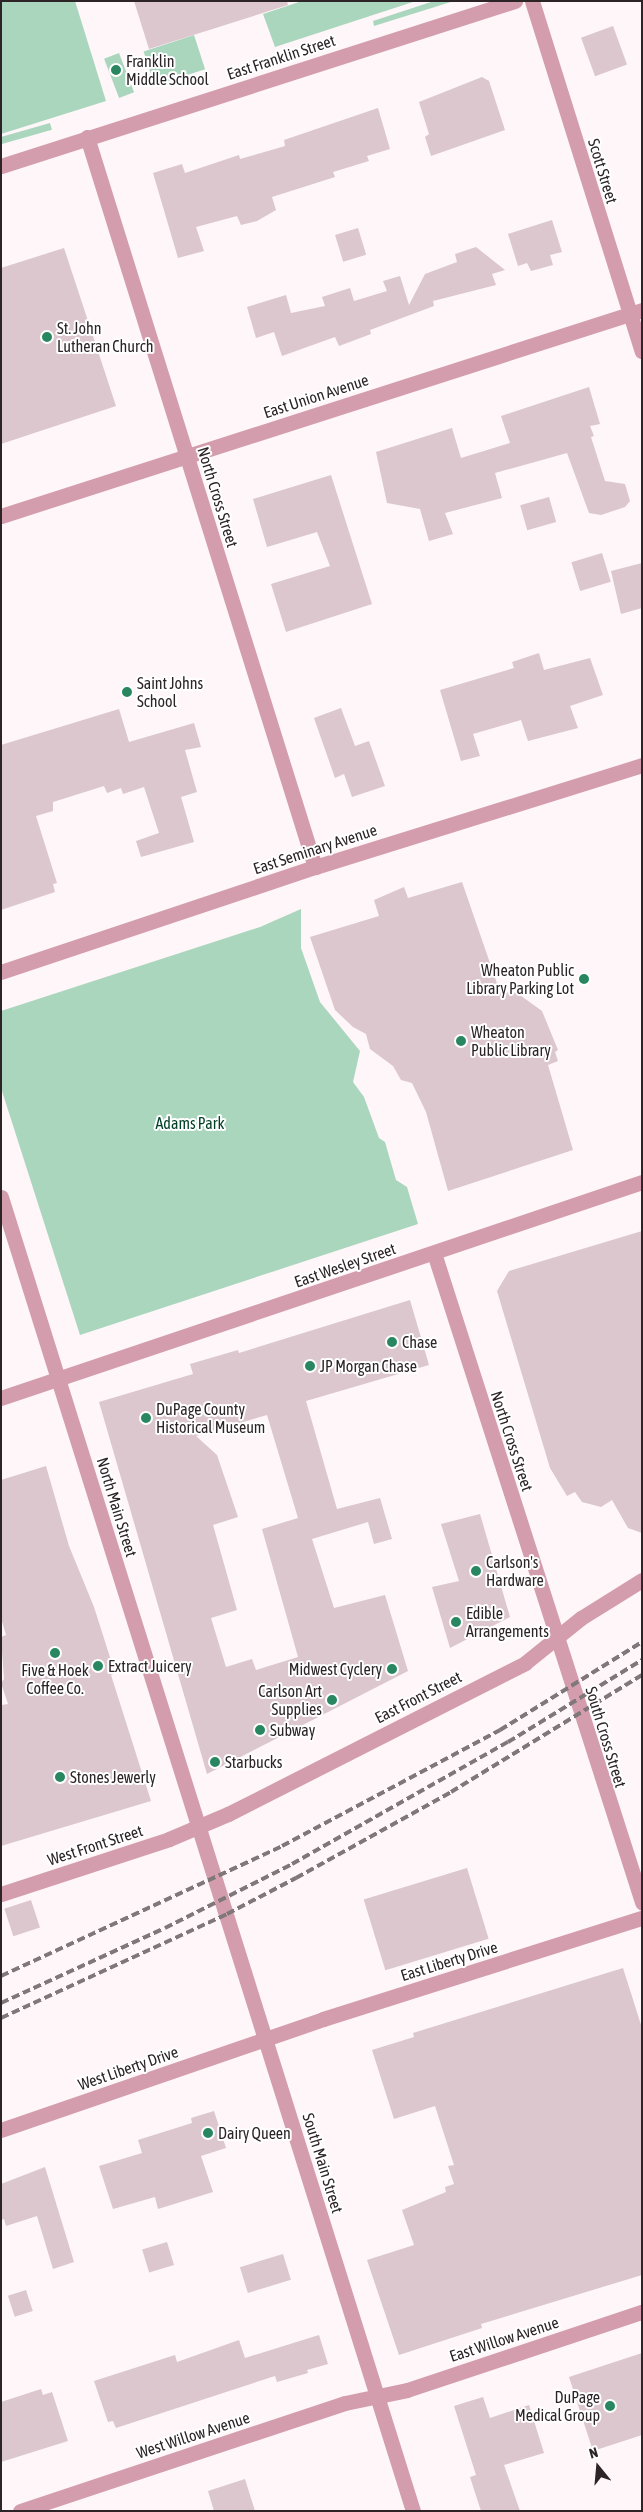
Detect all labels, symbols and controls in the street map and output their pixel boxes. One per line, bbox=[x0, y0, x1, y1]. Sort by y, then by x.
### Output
street label: East Franklin Street bbox=[225, 30, 337, 84]
place label: Franklin Middle School bbox=[126, 51, 209, 89]
marker: Franklin Middle School bbox=[110, 64, 122, 76]
street label: Scott Street bbox=[584, 136, 622, 206]
place label: St. John Lutheran Church bbox=[57, 318, 153, 356]
marker: St. John Lutheran Church bbox=[41, 331, 53, 343]
street label: East Union Avenue bbox=[261, 370, 371, 422]
street label: North Cross Street bbox=[194, 444, 242, 550]
place label: Saint Johns School bbox=[137, 673, 203, 711]
marker: Saint Johns School bbox=[121, 686, 133, 698]
street label: East Seminary Avenue bbox=[251, 820, 379, 878]
place label: Wheaton Public Library Parking Lot bbox=[466, 960, 574, 998]
marker: Wheaton Public Library Parking Lot bbox=[578, 973, 590, 985]
place label: Wheaton Public Library bbox=[471, 1022, 551, 1060]
marker: Wheaton Public Library bbox=[455, 1035, 467, 1047]
park label: Adams Park bbox=[156, 1113, 224, 1133]
street label: East Wesley Street bbox=[292, 1239, 398, 1291]
place label: Chase bbox=[402, 1332, 437, 1352]
marker: Chase bbox=[386, 1336, 398, 1348]
place label: JP Morgan Chase bbox=[320, 1356, 417, 1376]
marker: JP Morgan Chase bbox=[304, 1360, 316, 1372]
street label: North Cross Street bbox=[487, 1389, 537, 1493]
place label: DuPage County Historical Museum bbox=[156, 1399, 265, 1437]
marker: DuPage County Historical Museum bbox=[140, 1412, 152, 1424]
street label: North Main Street bbox=[93, 1455, 141, 1559]
place label: Carlson's Hardware bbox=[486, 1552, 544, 1590]
marker: Carlson's Hardware bbox=[470, 1565, 482, 1577]
place label: Edible Arrangements bbox=[466, 1603, 549, 1641]
marker: Edible Arrangements bbox=[450, 1616, 462, 1628]
marker: Five & Hoek Coffee Co. bbox=[49, 1647, 61, 1659]
place label: Extract Juicery bbox=[108, 1656, 191, 1676]
place label: Midwest Cyclery bbox=[289, 1659, 382, 1679]
place label: Five & Hoek Coffee Co. bbox=[21, 1660, 89, 1698]
marker: Extract Juicery bbox=[92, 1660, 104, 1672]
marker: Midwest Cyclery bbox=[386, 1663, 398, 1675]
street label: East Front Street bbox=[371, 1667, 465, 1727]
place label: Carlson Art Supplies bbox=[258, 1681, 322, 1719]
street label: South Cross Street bbox=[582, 1684, 630, 1790]
marker: Carlson Art Supplies bbox=[326, 1694, 338, 1706]
place label: Subway bbox=[270, 1720, 315, 1740]
marker: Subway bbox=[254, 1724, 266, 1736]
place label: Starbucks bbox=[225, 1752, 282, 1772]
marker: Starbucks bbox=[209, 1756, 221, 1768]
place label: Stones Jewerly bbox=[70, 1767, 156, 1787]
marker: Stones Jewerly bbox=[54, 1771, 66, 1783]
street label: West Front Street bbox=[45, 1821, 145, 1869]
street label: East Liberty Drive bbox=[398, 1937, 500, 1985]
street label: West Liberty Drive bbox=[75, 2042, 181, 2094]
street label: South Main Street bbox=[299, 2111, 347, 2215]
place label: Dairy Queen bbox=[218, 2123, 291, 2143]
marker: Dairy Queen bbox=[202, 2127, 214, 2139]
street label: East Willow Avenue bbox=[447, 2312, 561, 2366]
place label: DuPage Medical Group bbox=[515, 2387, 600, 2425]
marker: DuPage Medical Group bbox=[604, 2400, 616, 2412]
street label: West Willow Avenue bbox=[134, 2408, 252, 2462]
north arrow bbox=[573, 2442, 623, 2492]
text: N bbox=[587, 2444, 600, 2462]

